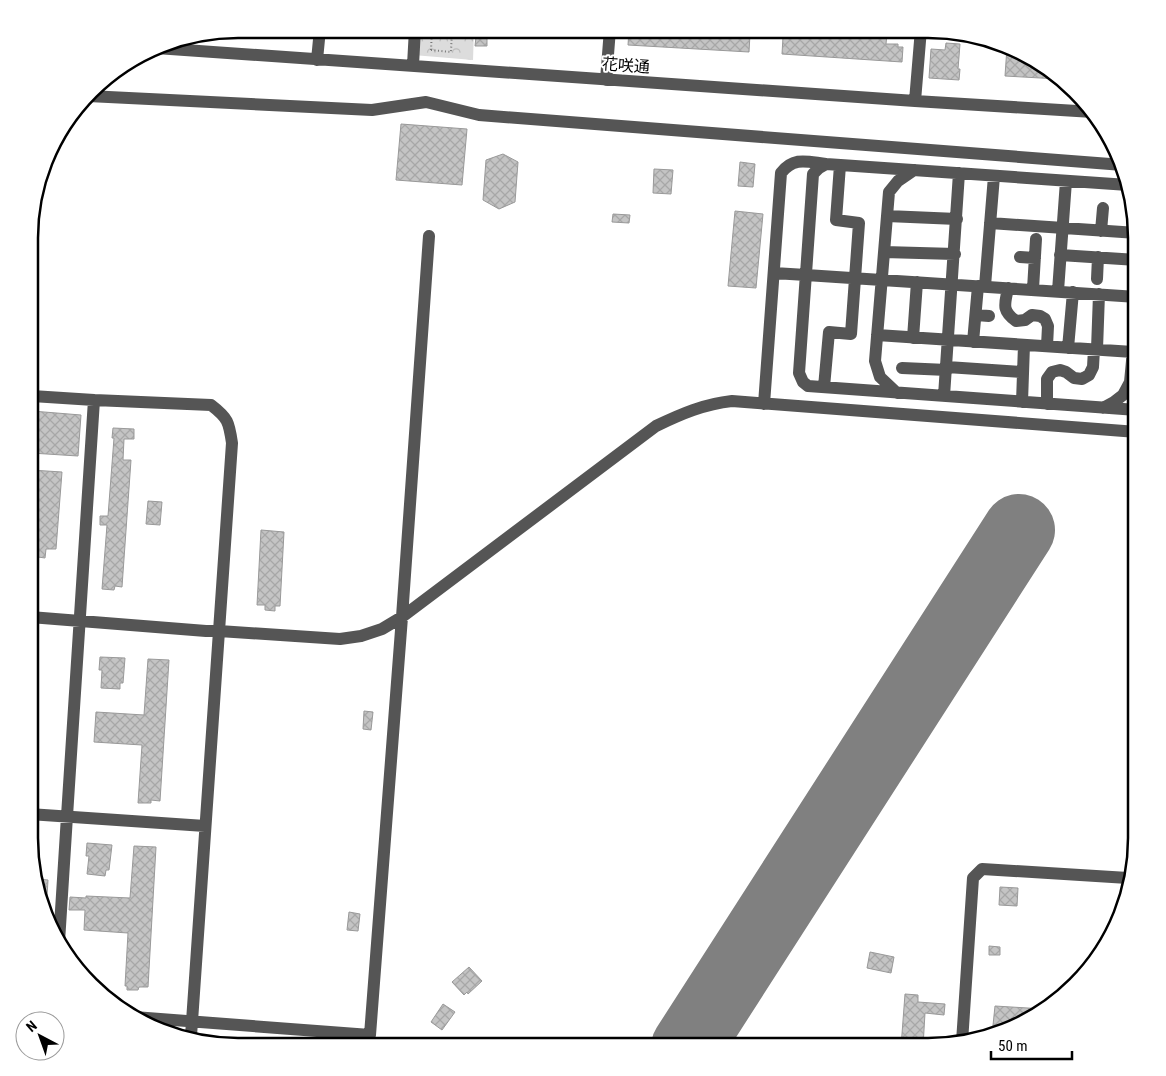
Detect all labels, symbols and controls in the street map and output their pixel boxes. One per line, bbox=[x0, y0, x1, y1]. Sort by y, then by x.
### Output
street label: 花咲通 bbox=[601, 54, 651, 77]
north arrow bbox=[15, 1011, 65, 1061]
text: N bbox=[23, 1017, 40, 1035]
scale bar bbox=[991, 1028, 1072, 1060]
text: 50 m bbox=[998, 1037, 1028, 1055]

